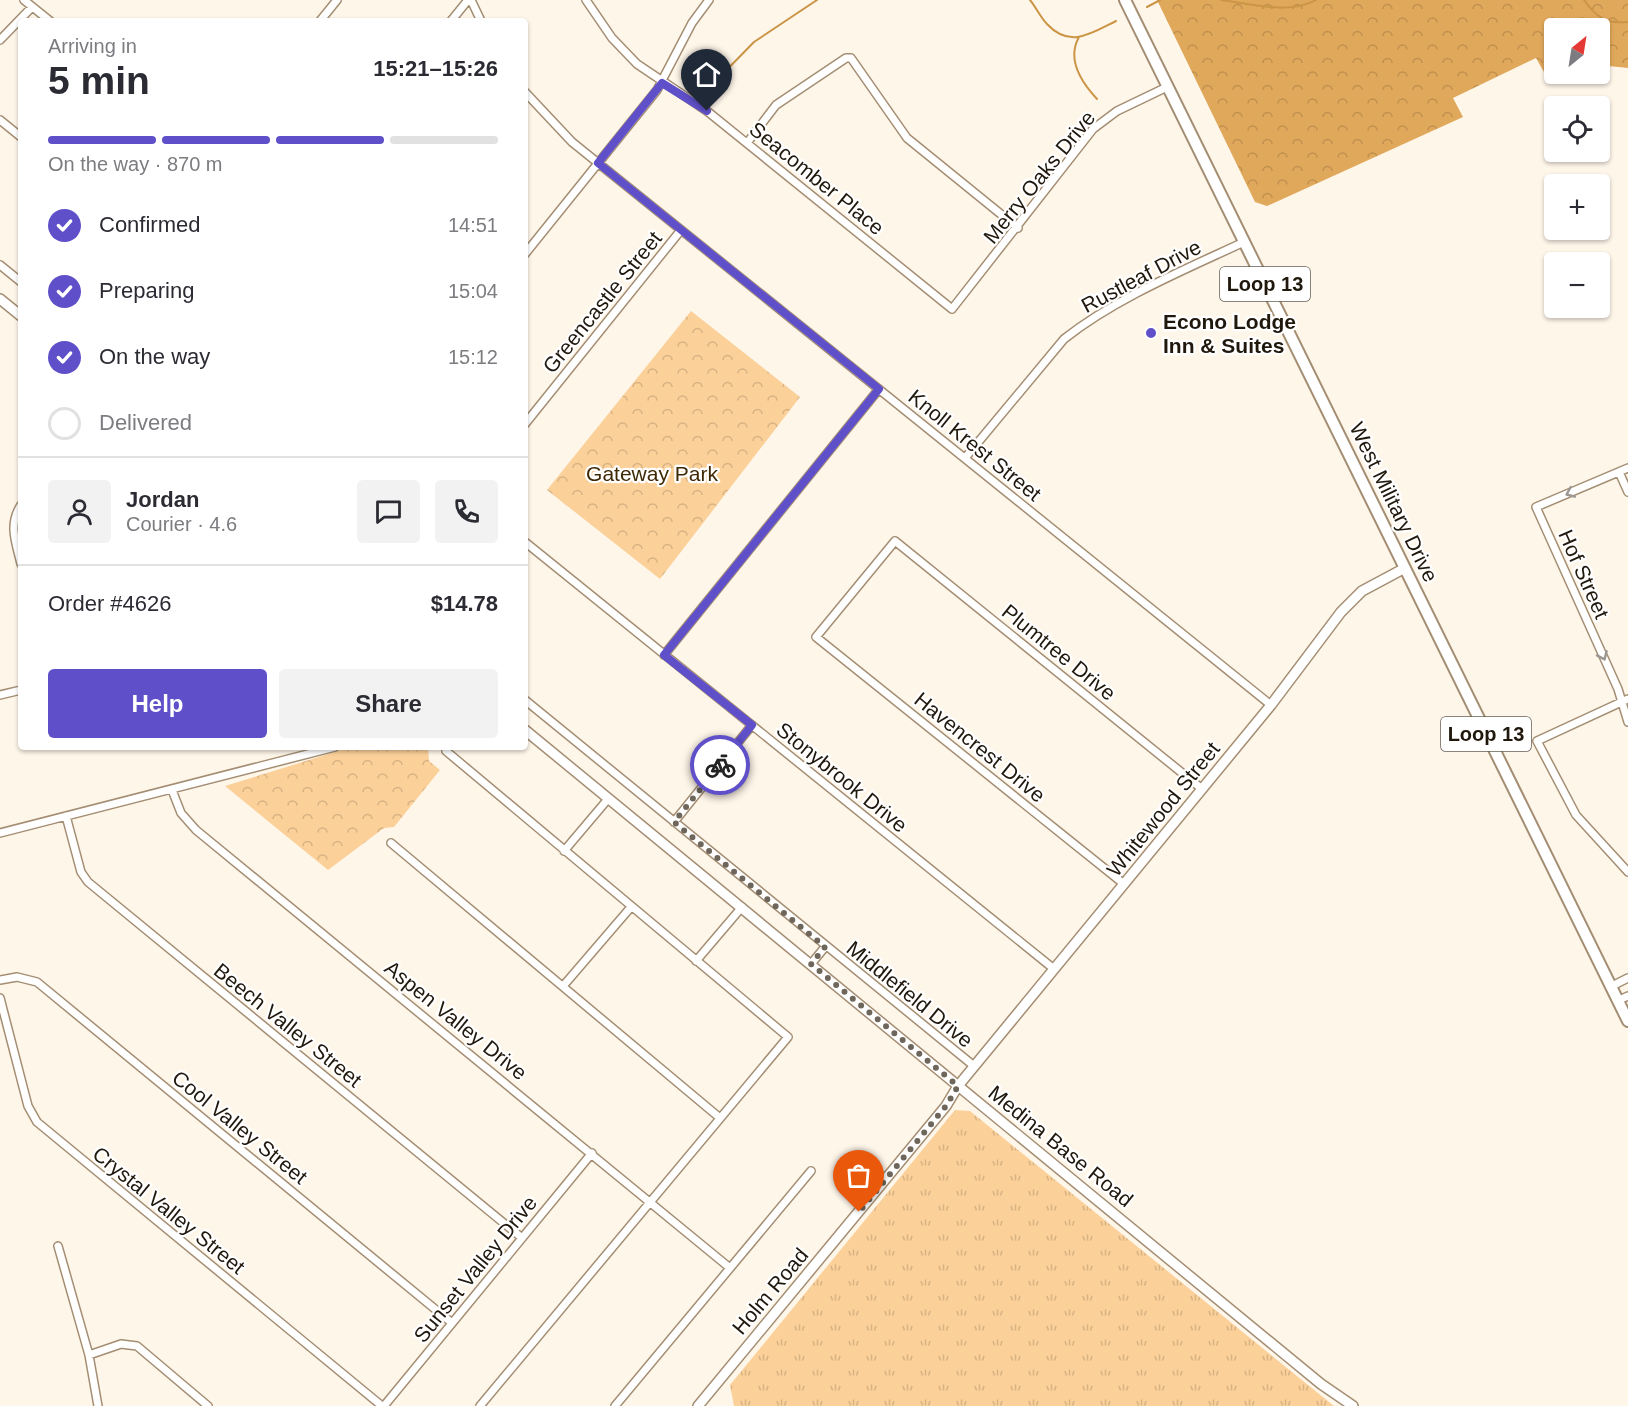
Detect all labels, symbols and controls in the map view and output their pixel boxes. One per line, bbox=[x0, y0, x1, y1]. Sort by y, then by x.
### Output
north arrow bbox=[1544, 18, 1610, 84]
map controls bbox=[1544, 18, 1610, 318]
text: Arriving in bbox=[48, 35, 137, 57]
pin bbox=[681, 49, 732, 111]
text: 15:21–15:26 bbox=[373, 56, 498, 81]
icon: home bbox=[690, 58, 723, 91]
text: 5 min bbox=[48, 59, 150, 102]
button: locate bbox=[1544, 96, 1610, 162]
street label: Merry Oaks Drive bbox=[979, 106, 1099, 248]
street label: Seacomber Place bbox=[745, 117, 889, 239]
text: On the way · 870 m bbox=[48, 153, 223, 175]
button: + bbox=[1544, 174, 1610, 240]
icon: check bbox=[48, 209, 81, 242]
text: Confirmed bbox=[99, 212, 200, 237]
text: 14:51 bbox=[448, 214, 498, 236]
street label: Greencastle Street bbox=[538, 227, 666, 377]
street label: Rustleaf Drive bbox=[1077, 235, 1205, 317]
button: − bbox=[1544, 252, 1610, 318]
road number: Loop 13 bbox=[1220, 267, 1310, 301]
icon: check bbox=[48, 275, 81, 308]
text: Preparing bbox=[99, 278, 194, 303]
text: 15:04 bbox=[448, 280, 498, 302]
place label: Econo Lodge Inn & Suites bbox=[1163, 310, 1296, 357]
marker: Econo Lodge Inn & Suites bbox=[1144, 326, 1158, 340]
icon: check bbox=[48, 341, 81, 374]
text: On the way bbox=[99, 344, 210, 369]
text: 15:12 bbox=[448, 346, 498, 368]
street label: Knoll Krest Street bbox=[904, 385, 1046, 505]
text: Delivered bbox=[99, 410, 192, 435]
street label: West Military Drive bbox=[1345, 418, 1443, 586]
park label: Gateway Park bbox=[586, 462, 718, 485]
button: person bbox=[48, 480, 111, 543]
button: chat bbox=[357, 480, 420, 543]
button: phone bbox=[435, 480, 498, 543]
one-way arrow bbox=[1565, 486, 1576, 498]
text: Jordan bbox=[126, 487, 199, 512]
text: Courier · 4.6 bbox=[126, 513, 237, 535]
street label: Hof Street bbox=[1554, 526, 1614, 622]
text: Order #4626 bbox=[48, 591, 172, 616]
text: $14.78 bbox=[431, 591, 498, 616]
street label: Plumtree Drive bbox=[998, 599, 1120, 705]
one-way arrow bbox=[1596, 650, 1608, 661]
button: Help bbox=[48, 669, 267, 738]
button: Share bbox=[279, 669, 498, 738]
street label: Havencrest Drive bbox=[910, 687, 1050, 807]
street label: Stonybrook Drive bbox=[772, 717, 912, 837]
road number: Loop 13 bbox=[1441, 717, 1531, 751]
courier bbox=[690, 735, 750, 795]
street label: Whitewood Street bbox=[1102, 737, 1224, 881]
icon: bike bbox=[704, 749, 737, 782]
street label: Middlefield Drive bbox=[842, 936, 978, 1052]
street label: Aspen Valley Drive bbox=[380, 956, 532, 1084]
street label: Beech Valley Street bbox=[210, 959, 366, 1092]
street label: Cool Valley Street bbox=[168, 1066, 312, 1188]
street label: Medina Base Road bbox=[984, 1081, 1138, 1211]
street label: Crystal Valley Street bbox=[88, 1142, 250, 1278]
pin bbox=[833, 1150, 884, 1212]
icon: bag bbox=[842, 1159, 875, 1192]
street label: Sunset Valley Drive bbox=[409, 1191, 541, 1347]
street label: Holm Road bbox=[727, 1243, 813, 1339]

